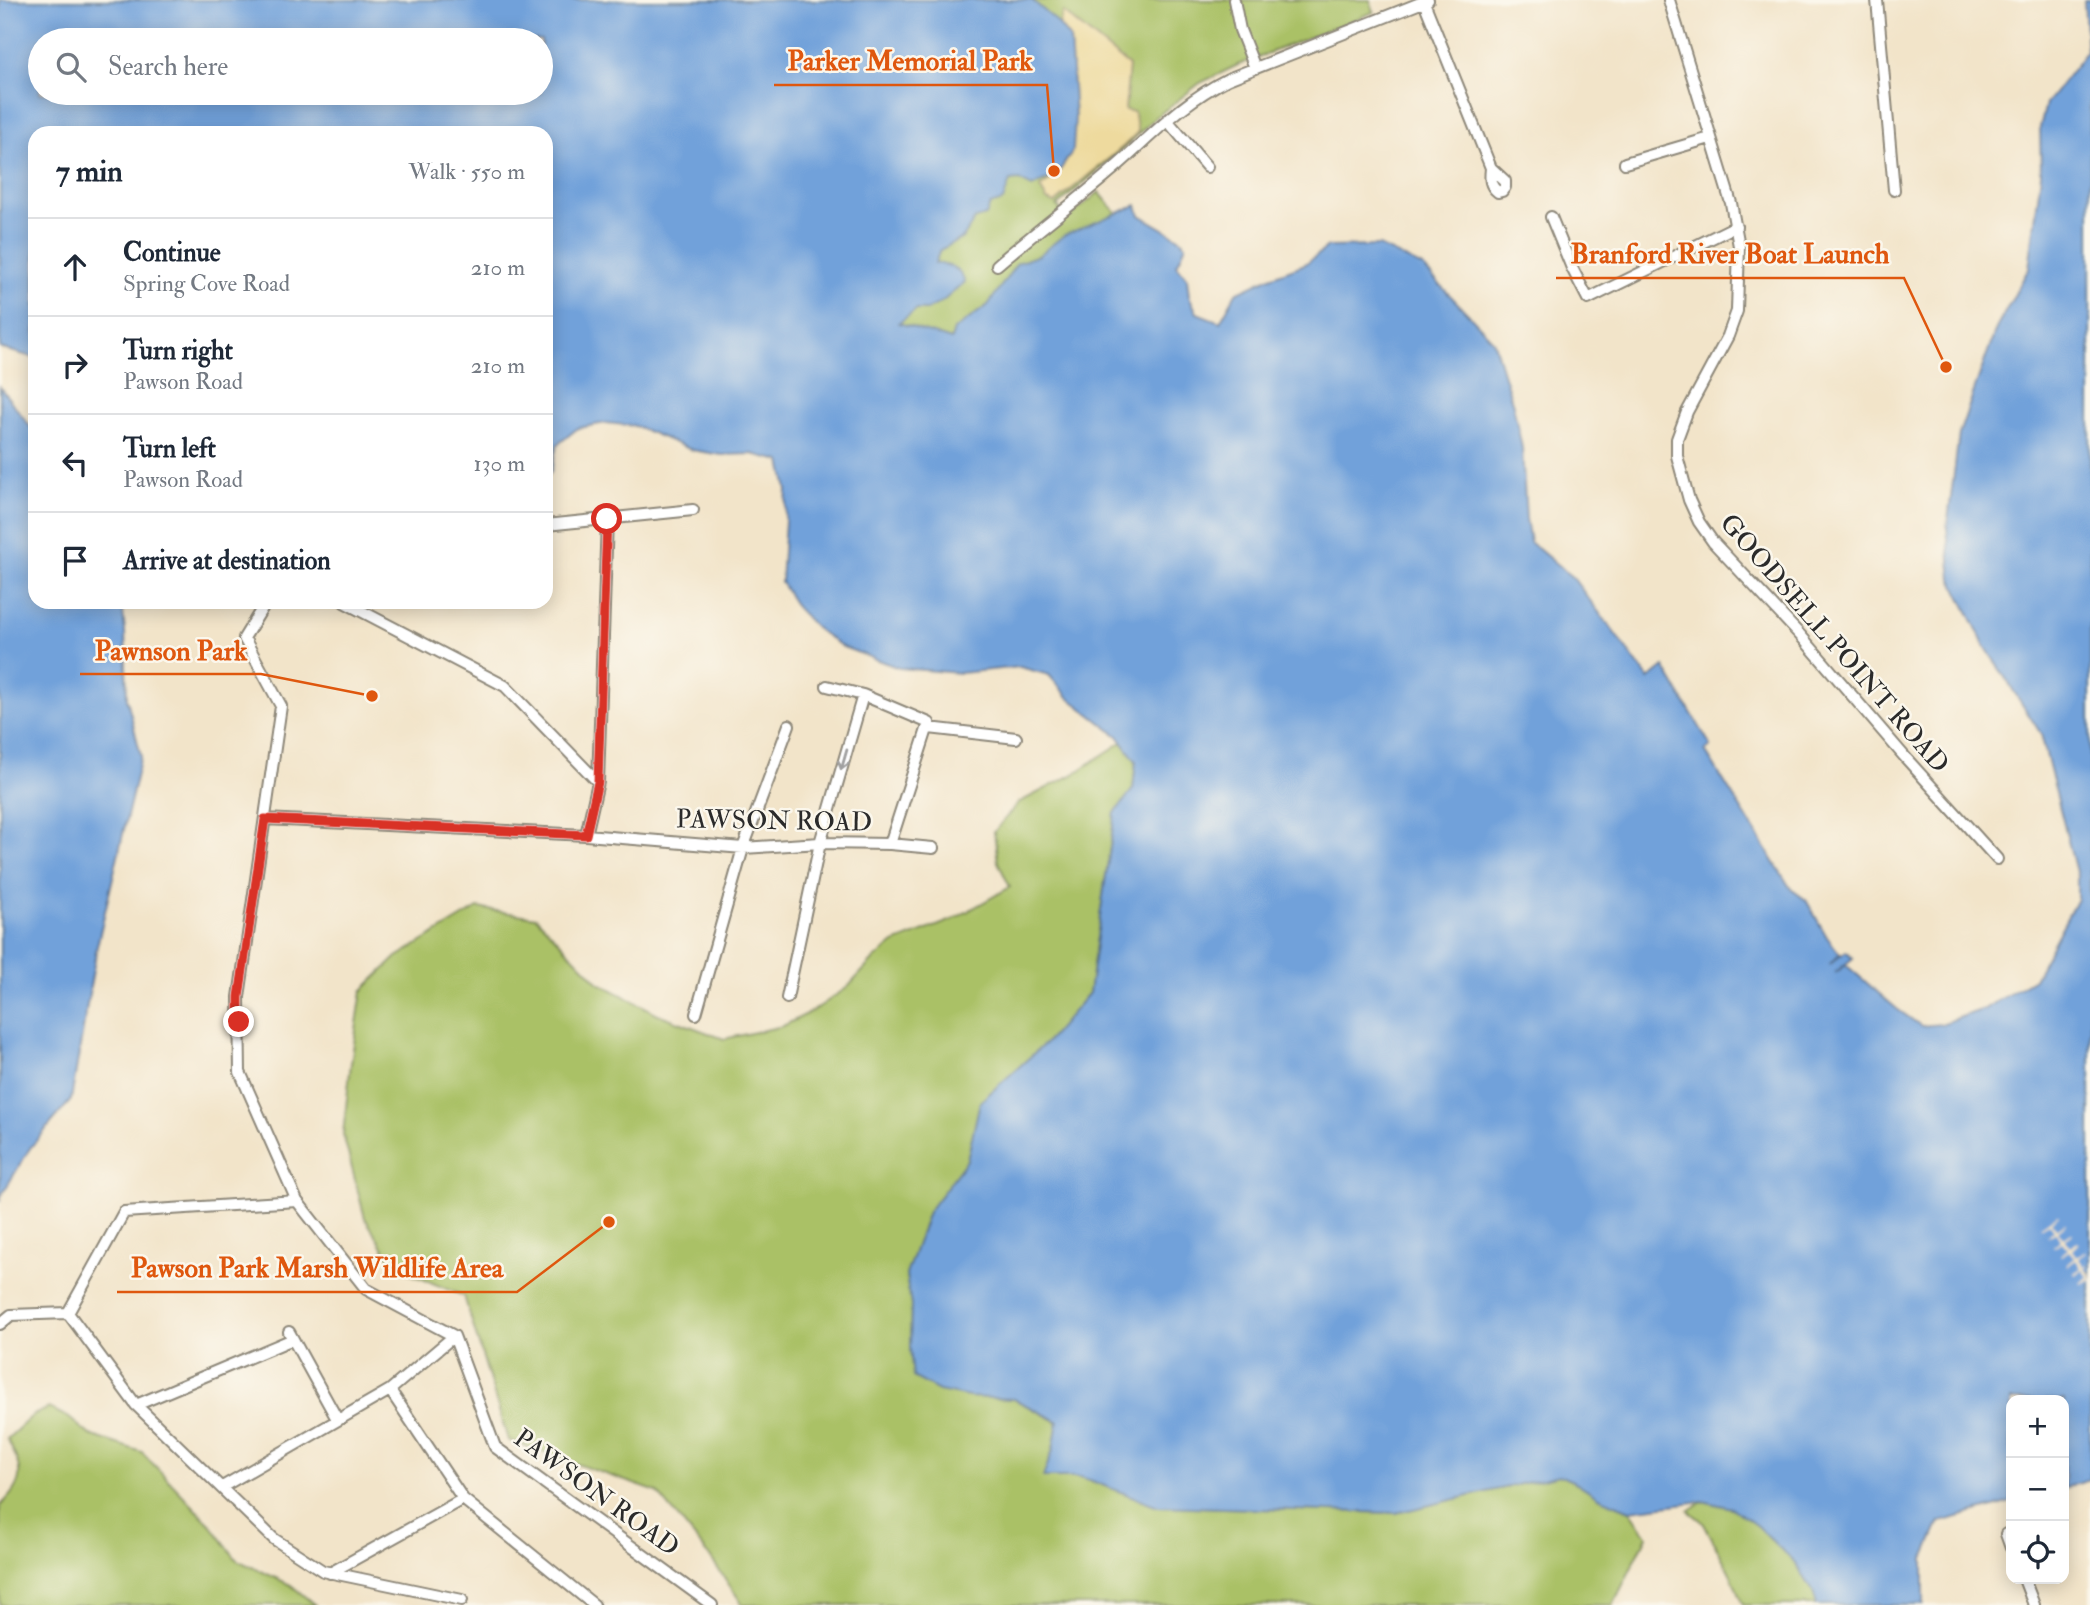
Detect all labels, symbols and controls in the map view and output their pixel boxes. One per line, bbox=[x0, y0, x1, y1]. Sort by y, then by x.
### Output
search box bbox=[28, 28, 553, 105]
callout: Parker Memorial Park bbox=[774, 36, 1047, 85]
text: Parker Memorial Park bbox=[787, 44, 1033, 79]
icon: search bbox=[52, 48, 90, 86]
text: Search here bbox=[108, 51, 228, 83]
text: 7 min bbox=[56, 153, 123, 190]
text: Walk · 550 m bbox=[409, 157, 525, 186]
callout: Branford River Boat Launch bbox=[1556, 229, 1904, 278]
text: Continue bbox=[123, 237, 221, 269]
text: Branford River Boat Launch bbox=[1570, 237, 1890, 272]
icon: ahead bbox=[56, 248, 94, 286]
text: 210 m bbox=[471, 253, 525, 282]
text: Spring Cove Road bbox=[123, 269, 290, 298]
text: Turn right bbox=[123, 335, 233, 367]
icon: right bbox=[56, 346, 94, 384]
text: 210 m bbox=[471, 351, 525, 380]
text: Pawson Road bbox=[123, 367, 243, 396]
text: Turn left bbox=[123, 433, 216, 465]
icon: left bbox=[56, 444, 94, 482]
text: 130 m bbox=[473, 449, 525, 478]
text: Pawson Road bbox=[123, 465, 243, 494]
route start bbox=[591, 503, 622, 534]
street label: GOODSELL POINT ROAD bbox=[1713, 508, 1956, 780]
icon: arrive bbox=[56, 542, 94, 580]
text: Arrive at destination bbox=[123, 545, 331, 577]
callout: Pawnson Park bbox=[80, 625, 261, 674]
text: Pawnson Park bbox=[94, 634, 248, 669]
one-way arrow bbox=[837, 749, 850, 771]
street label: PAWSON ROAD bbox=[676, 803, 872, 839]
route end bbox=[223, 1006, 254, 1037]
callout: Pawson Park Marsh Wildlife Area bbox=[117, 1243, 517, 1292]
text: Pawson Park Marsh Wildlife Area bbox=[131, 1251, 505, 1286]
map controls bbox=[2006, 1395, 2069, 1584]
button: + bbox=[2006, 1395, 2069, 1458]
street label: PAWSON ROAD bbox=[508, 1422, 685, 1563]
button: − bbox=[2006, 1458, 2069, 1521]
button: locate bbox=[2006, 1521, 2069, 1584]

